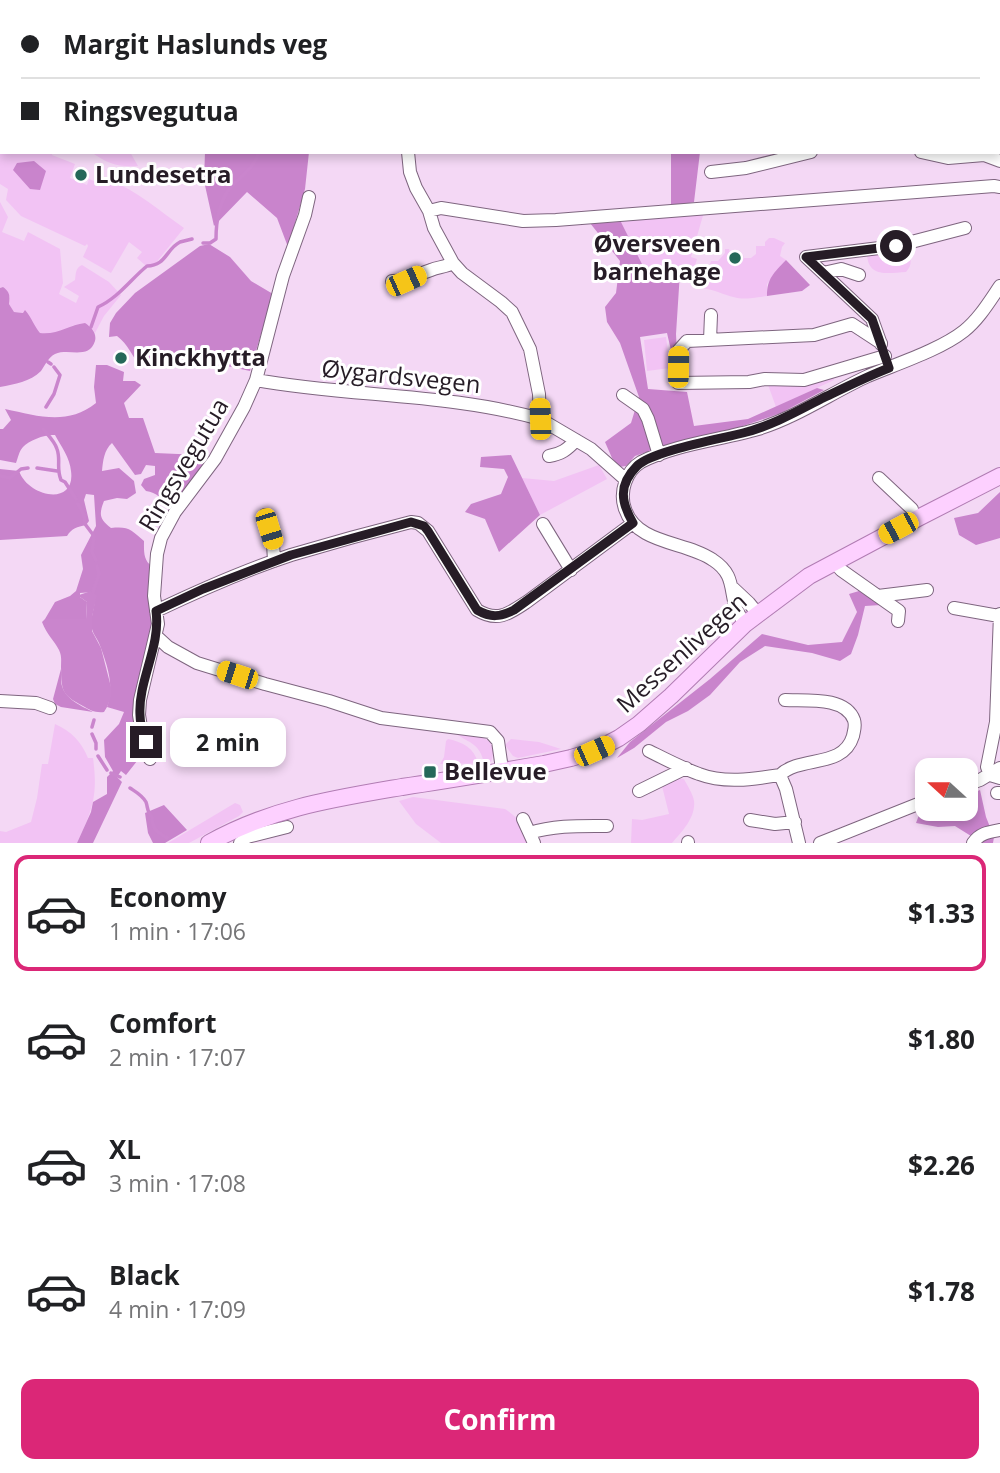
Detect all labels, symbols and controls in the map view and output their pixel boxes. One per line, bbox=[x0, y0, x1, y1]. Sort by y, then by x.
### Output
text: Margit Haslunds veg bbox=[63, 26, 327, 62]
text: Ringsvegutua bbox=[63, 93, 239, 129]
place label: Lundesetra bbox=[95, 157, 231, 190]
marker: Lundesetra bbox=[73, 167, 89, 183]
place label: Øversveen barnehage bbox=[592, 226, 721, 287]
route start bbox=[880, 230, 912, 262]
marker: Øversveen barnehage bbox=[727, 250, 743, 266]
car bbox=[383, 263, 430, 299]
place label: Kinckhytta bbox=[135, 340, 266, 373]
car bbox=[668, 346, 689, 388]
marker: Kinckhytta bbox=[113, 350, 129, 366]
street label: Øygardsvegen bbox=[320, 351, 482, 400]
street label: Ringsvegutua bbox=[130, 391, 235, 537]
car bbox=[529, 398, 552, 440]
car bbox=[253, 506, 286, 552]
car bbox=[875, 509, 922, 547]
street label: Messenlivegen bbox=[609, 584, 753, 719]
car bbox=[214, 659, 261, 691]
callout: 2 min bbox=[170, 718, 286, 766]
route end bbox=[130, 726, 162, 758]
text: 2 min bbox=[196, 726, 260, 758]
car bbox=[571, 733, 618, 769]
place label: Bellevue bbox=[444, 754, 547, 787]
north arrow bbox=[915, 758, 978, 821]
map controls bbox=[915, 758, 978, 821]
marker: Bellevue bbox=[422, 764, 438, 780]
text: Economy bbox=[109, 879, 227, 915]
icon: car bbox=[25, 882, 88, 945]
text: $1.33 bbox=[908, 895, 975, 931]
text: 1 min · 17:06 bbox=[109, 915, 246, 947]
text: Comfort bbox=[109, 1005, 216, 1041]
icon: car bbox=[25, 1008, 88, 1071]
text: $1.80 bbox=[908, 1021, 975, 1057]
text: 2 min · 17:07 bbox=[109, 1041, 246, 1073]
text: XL bbox=[109, 1131, 141, 1167]
icon: car bbox=[25, 1134, 88, 1197]
text: $2.26 bbox=[908, 1147, 975, 1183]
text: 3 min · 17:08 bbox=[109, 1167, 246, 1199]
text: Black bbox=[109, 1257, 180, 1293]
icon: car bbox=[25, 1260, 88, 1323]
text: $1.78 bbox=[908, 1273, 975, 1309]
text: 4 min · 17:09 bbox=[109, 1293, 246, 1325]
button: Confirm bbox=[21, 1379, 979, 1459]

